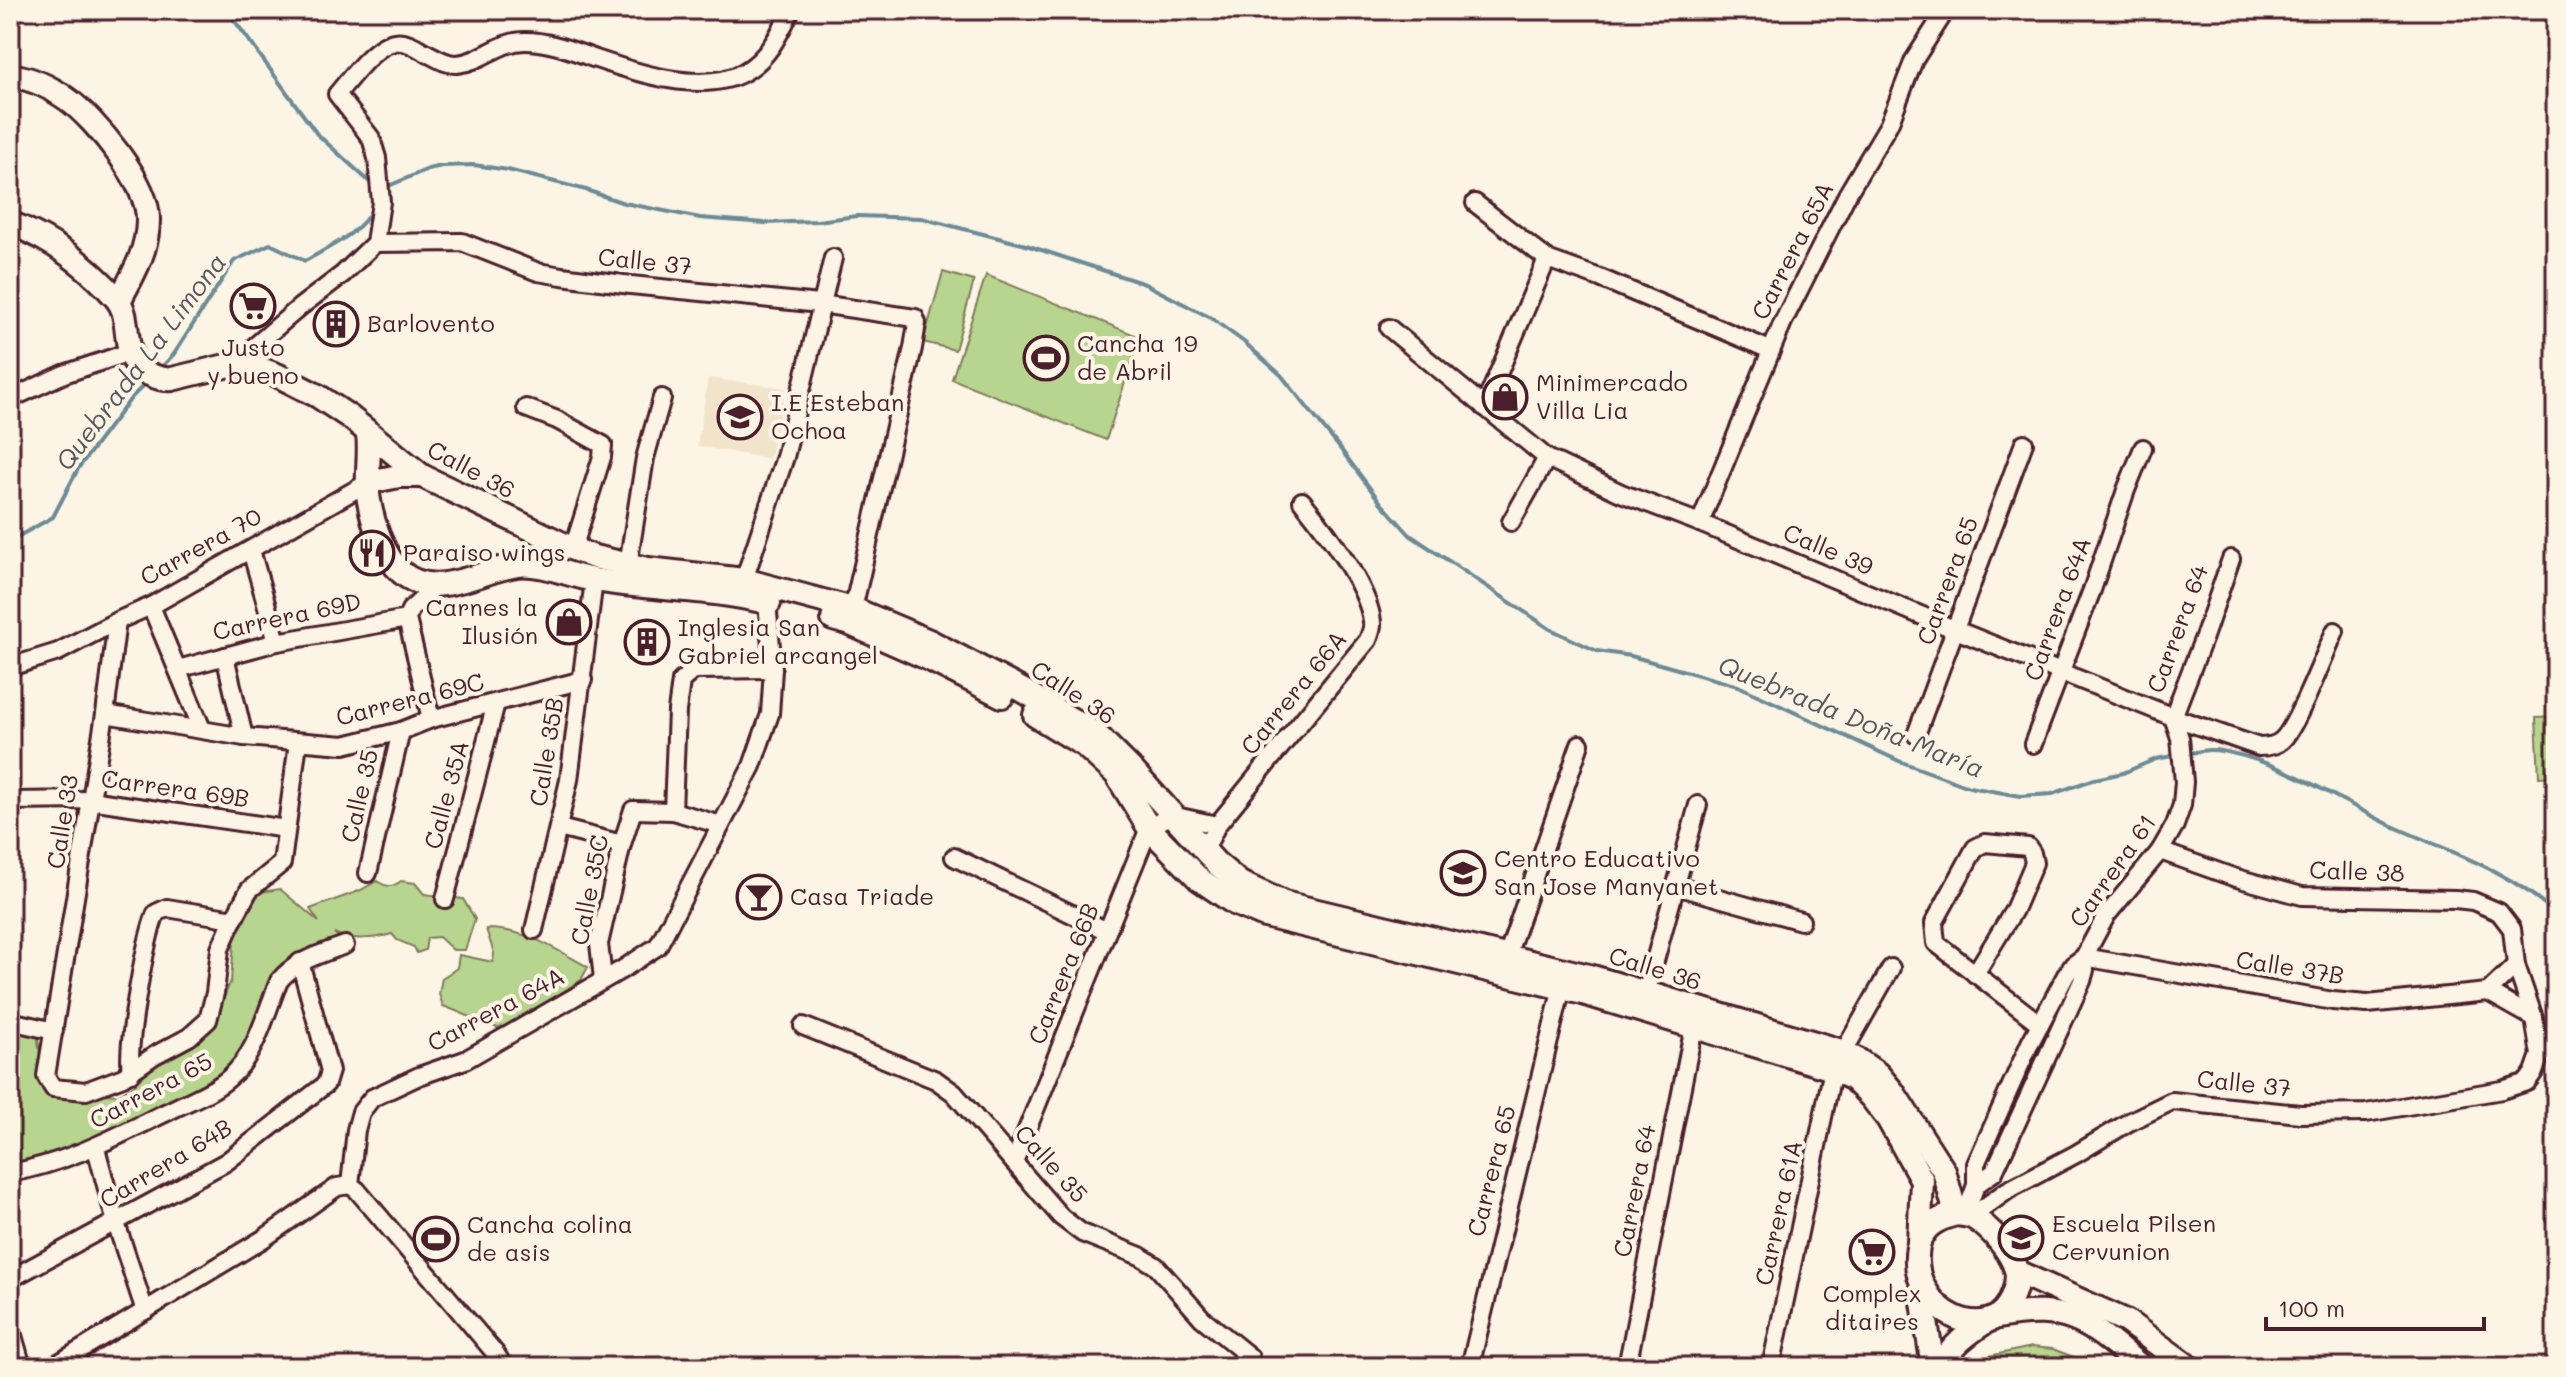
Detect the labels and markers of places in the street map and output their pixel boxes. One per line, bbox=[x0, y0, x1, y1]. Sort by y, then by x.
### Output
supermarket icon: Justo y bueno bbox=[229, 282, 277, 330]
building icon: Barlovento bbox=[312, 300, 360, 348]
place label: Barlovento bbox=[367, 307, 495, 338]
place label: Cancha 19 de Abril bbox=[1077, 327, 1198, 386]
place label: Justo y bueno bbox=[207, 331, 299, 390]
sports icon: Cancha 19 de Abril bbox=[1022, 334, 1070, 382]
place label: Minimercado Villa Lia bbox=[1536, 366, 1688, 425]
shop icon: Minimercado Villa Lia bbox=[1481, 373, 1529, 421]
place label: I.E Esteban Ochoa bbox=[771, 386, 904, 445]
school or university icon: I.E Esteban Ochoa bbox=[716, 393, 764, 441]
restaurant icon: Paraiso wings bbox=[348, 529, 396, 577]
place label: Paraiso wings bbox=[403, 536, 565, 567]
place label: Carnes la Ilusión bbox=[425, 591, 538, 650]
shop icon: Carnes la Ilusión bbox=[545, 598, 593, 646]
place label: Inglesia San Gabriel arcangel bbox=[678, 611, 878, 670]
building icon: Inglesia San Gabriel arcangel bbox=[623, 618, 671, 666]
place label: Centro Educativo San Jose Manyanet bbox=[1494, 842, 1719, 901]
school or university icon: Centro Educativo San Jose Manyanet bbox=[1439, 849, 1487, 897]
bar icon: Casa Triade bbox=[735, 873, 783, 921]
place label: Casa Triade bbox=[790, 880, 934, 911]
place label: Escuela Pilsen Cervunion bbox=[2052, 1207, 2216, 1266]
place label: Cancha colina de asis bbox=[467, 1208, 633, 1267]
school or university icon: Escuela Pilsen Cervunion bbox=[1997, 1214, 2045, 1262]
sports icon: Cancha colina de asis bbox=[412, 1215, 460, 1263]
supermarket icon: Complex ditaires bbox=[1848, 1228, 1896, 1276]
place label: Complex ditaires bbox=[1823, 1277, 1921, 1336]

